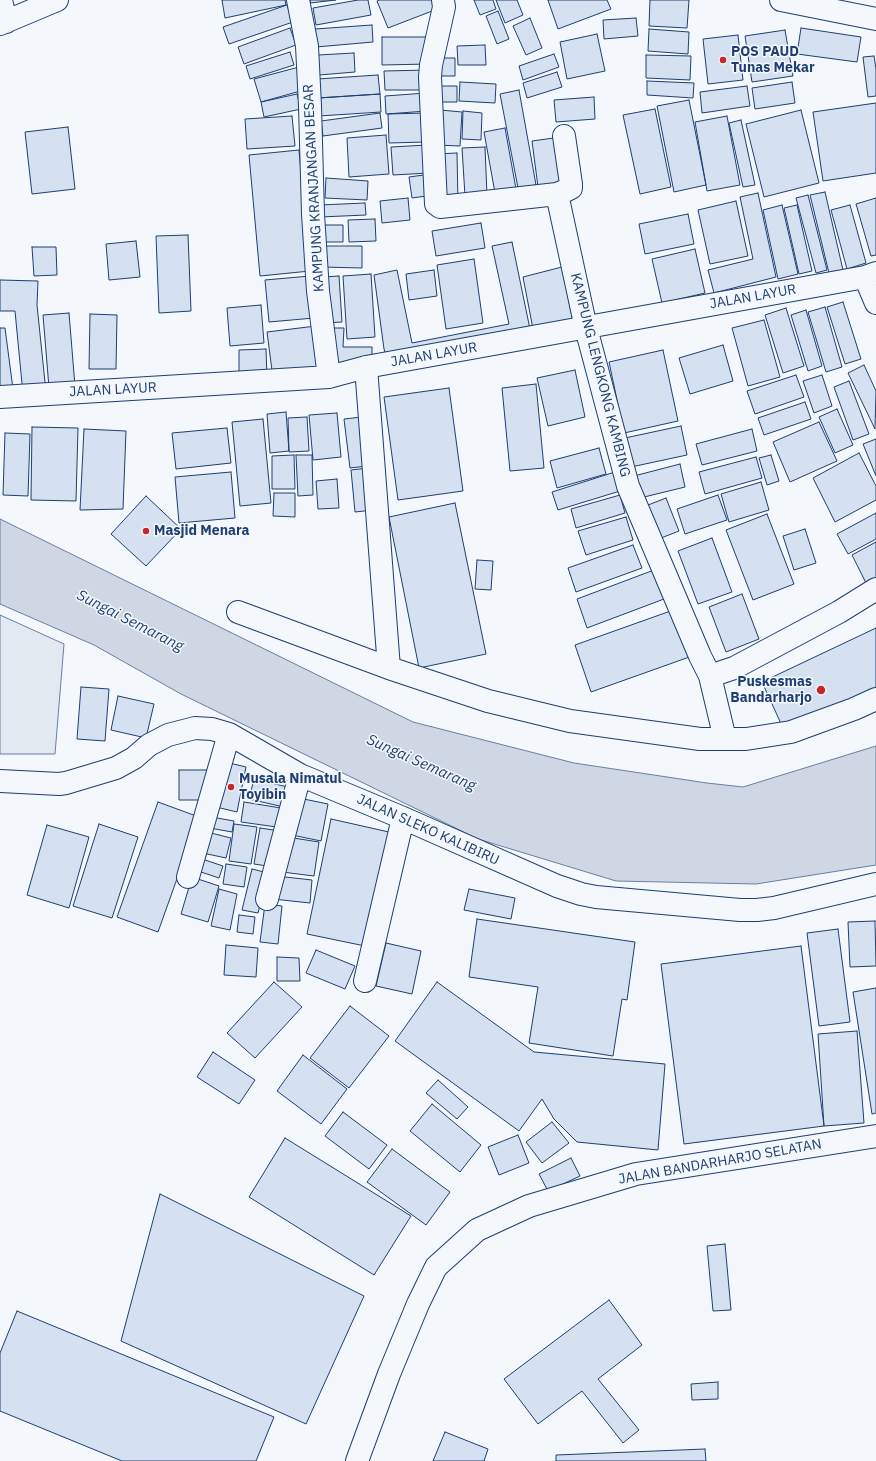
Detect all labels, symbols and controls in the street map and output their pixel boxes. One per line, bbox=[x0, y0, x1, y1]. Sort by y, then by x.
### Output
place label: POS PAUD Tunas Mekar bbox=[731, 44, 815, 76]
marker: POS PAUD Tunas Mekar bbox=[718, 55, 728, 65]
street label: KAMPUNG KRANJANGAN BESAR bbox=[300, 84, 328, 292]
street label: KAMPUNG LENGKONG KAMBING bbox=[566, 271, 634, 479]
street label: JALAN LAYUR bbox=[708, 281, 798, 313]
street label: JALAN LAYUR bbox=[389, 339, 479, 371]
street label: JALAN LAYUR bbox=[69, 379, 157, 401]
place label: Masjid Menara bbox=[154, 523, 249, 539]
marker: Masjid Menara bbox=[141, 526, 151, 536]
water label: Sungai Semarang bbox=[74, 586, 186, 656]
place label: Puskesmas Bandarharjo bbox=[730, 674, 812, 706]
marker: Puskesmas Bandarharjo bbox=[815, 684, 827, 696]
water label: Sungai Semarang bbox=[364, 731, 478, 795]
place label: Musala Nimatul Toyibin bbox=[239, 771, 342, 804]
marker: Musala Nimatul Toyibin bbox=[226, 782, 236, 792]
street label: JALAN SLEKO KALIBIRU bbox=[354, 791, 502, 869]
street label: JALAN BANDARHARJO SELATAN bbox=[617, 1136, 823, 1188]

